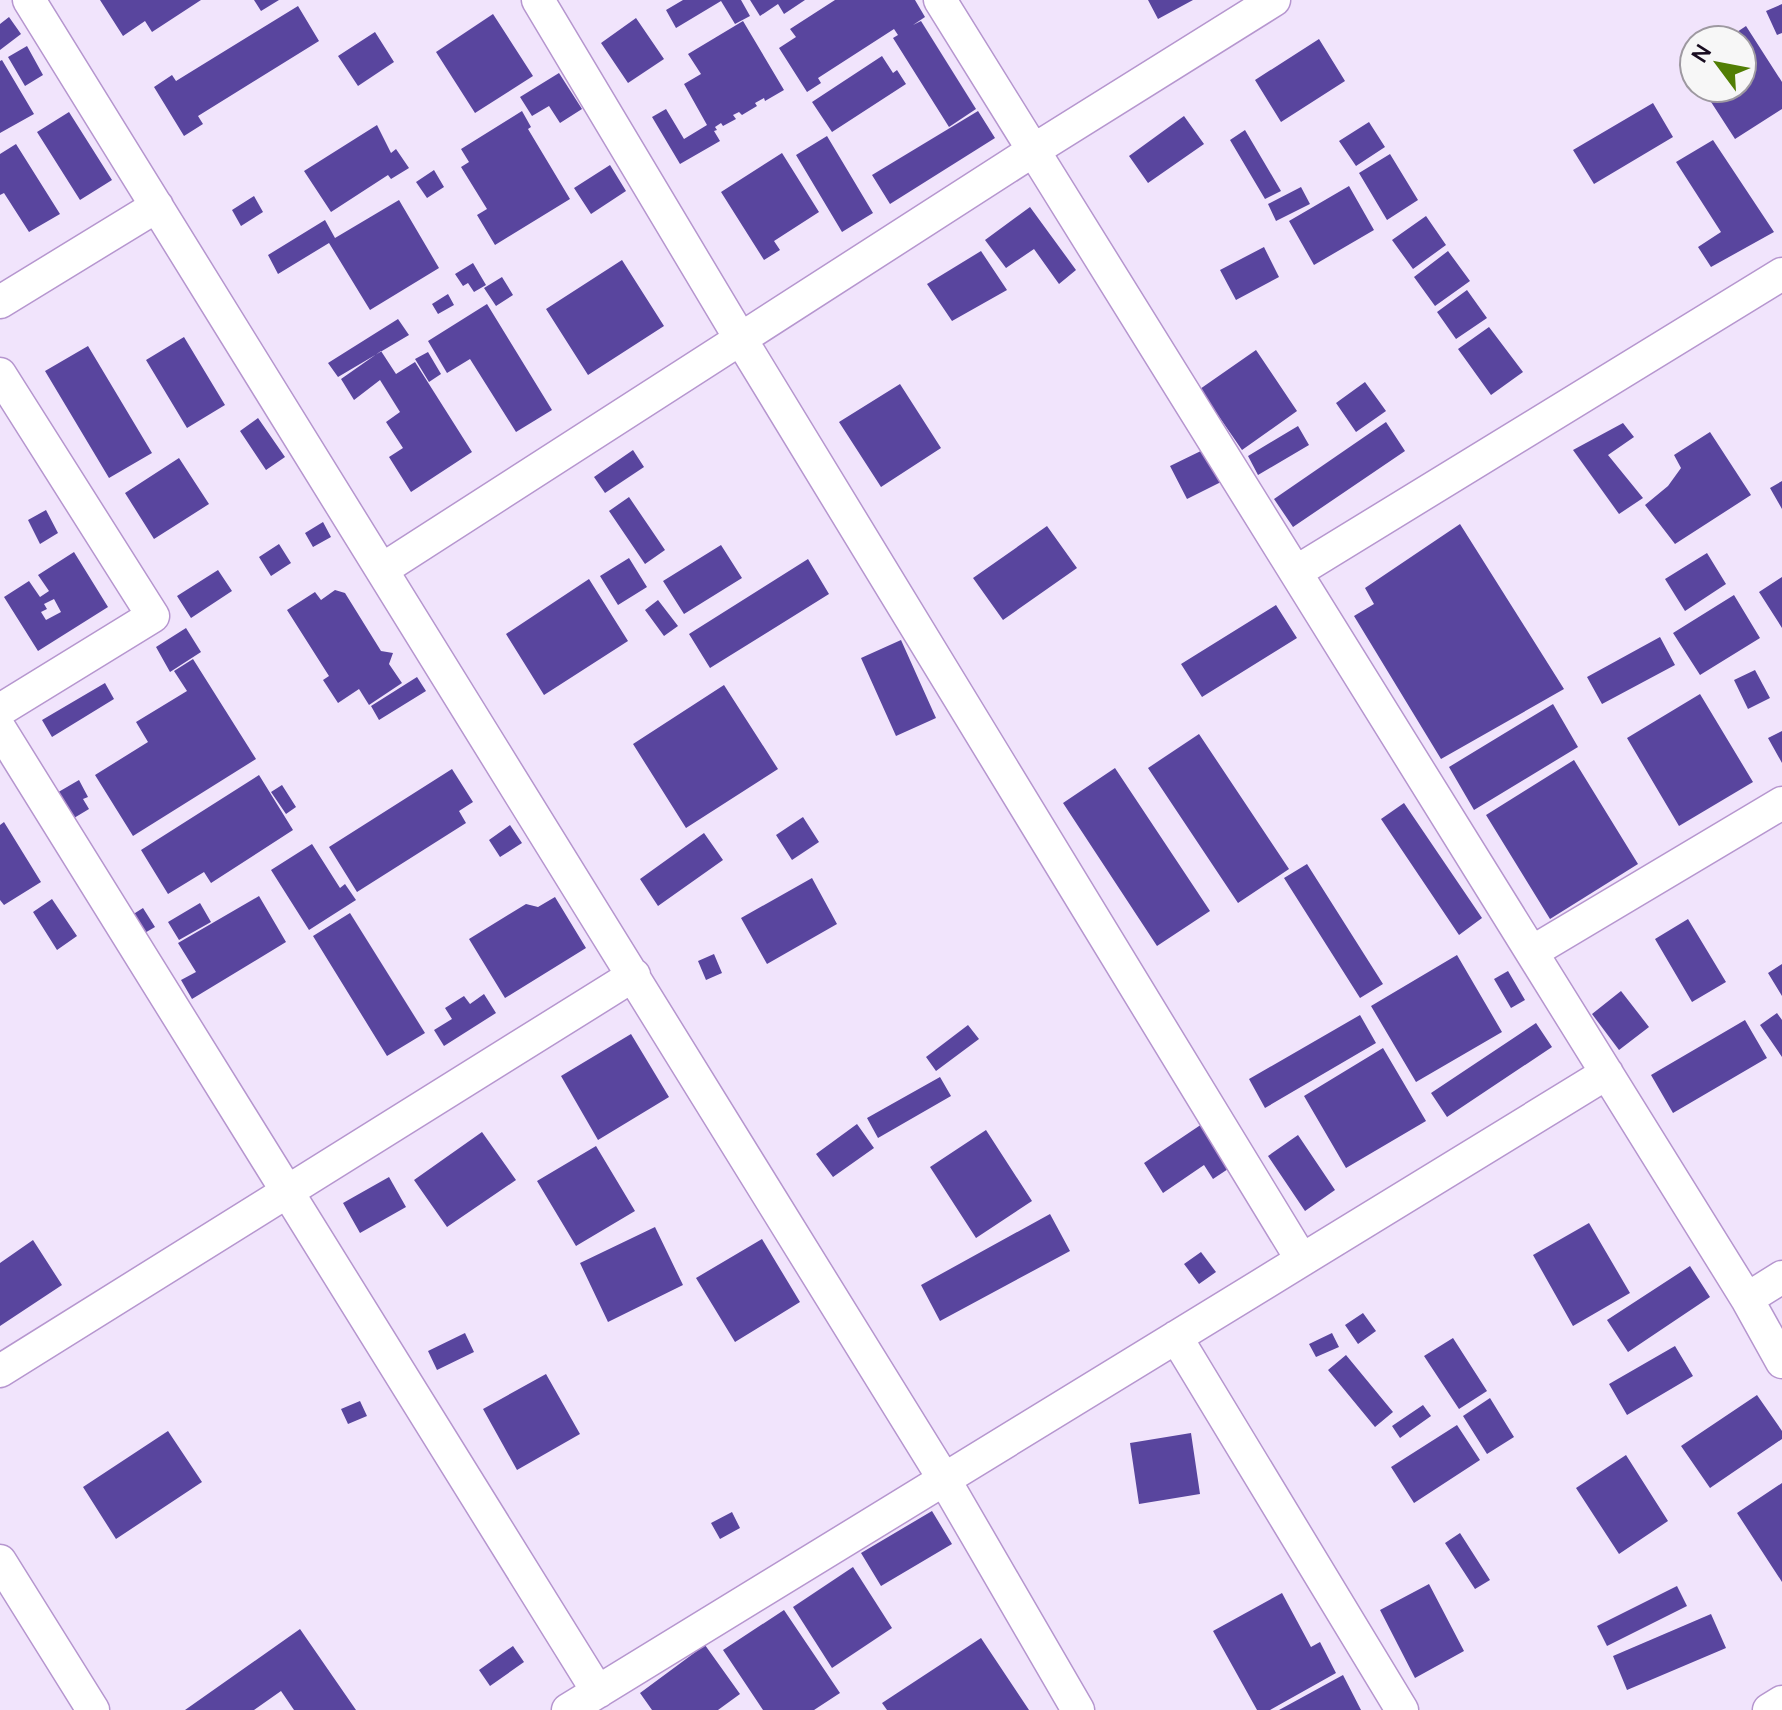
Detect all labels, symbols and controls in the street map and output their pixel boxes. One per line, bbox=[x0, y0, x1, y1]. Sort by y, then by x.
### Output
north arrow bbox=[1678, 24, 1758, 104]
text: N bbox=[1684, 39, 1718, 68]

